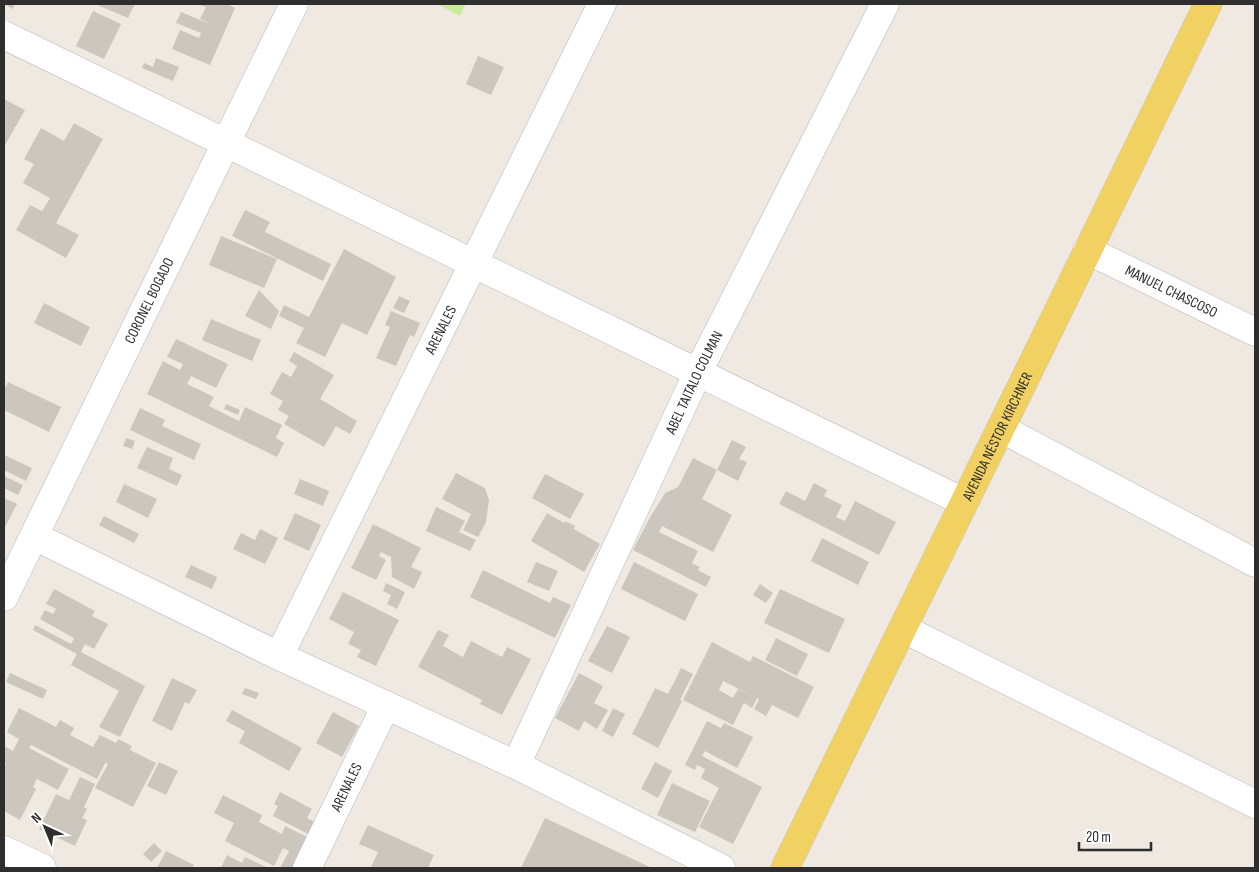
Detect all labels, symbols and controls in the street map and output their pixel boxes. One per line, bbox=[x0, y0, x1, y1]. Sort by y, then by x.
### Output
street label: CORONEL BOGADO bbox=[120, 255, 178, 347]
street label: MANUEL CHASCOSO bbox=[1122, 261, 1221, 322]
street label: ARENALES bbox=[421, 303, 461, 358]
street label: ABEL TAITALO COLMAN bbox=[661, 328, 727, 438]
street label: AVENIDA NÉSTOR KIRCHNER bbox=[958, 369, 1037, 505]
street label: ARENALES bbox=[326, 760, 367, 816]
north arrow bbox=[20, 802, 70, 852]
text: N bbox=[28, 809, 45, 827]
scale bar bbox=[1079, 820, 1152, 852]
text: 20 m bbox=[1086, 828, 1111, 847]

